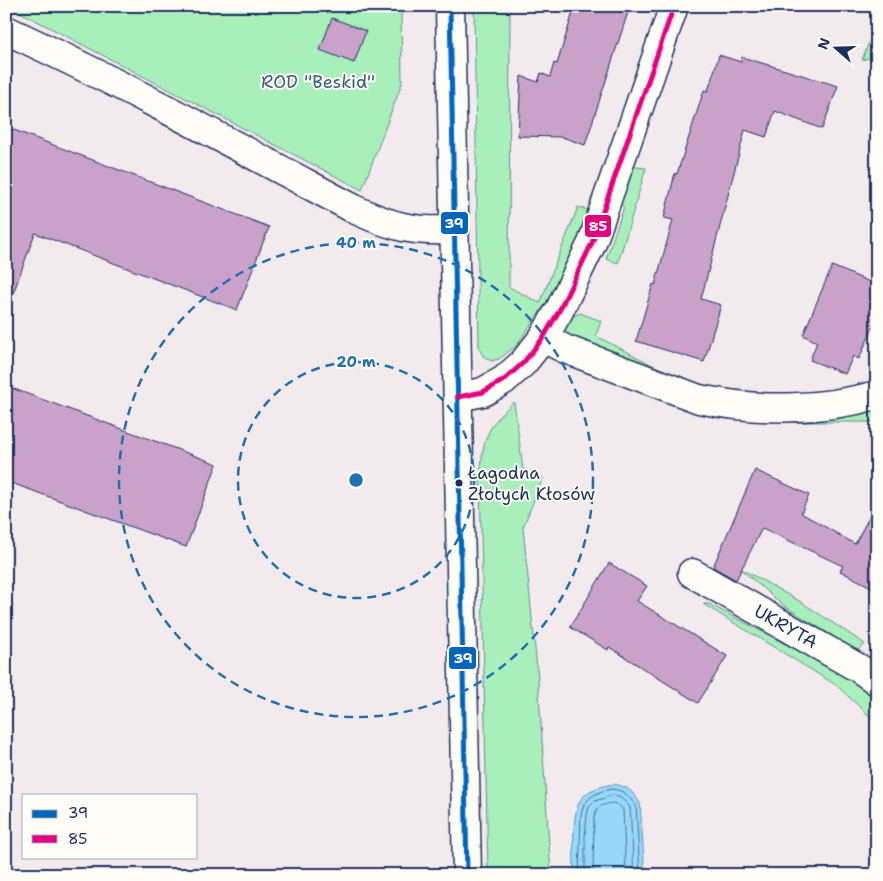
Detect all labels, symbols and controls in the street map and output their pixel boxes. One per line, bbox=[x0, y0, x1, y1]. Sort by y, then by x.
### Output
north arrow bbox=[810, 22, 860, 72]
text: N bbox=[813, 35, 834, 52]
park label: ROD "Beskid" bbox=[261, 70, 375, 94]
line badge: 39 bbox=[440, 211, 469, 235]
text: 39 bbox=[444, 214, 464, 232]
line badge: 85 bbox=[584, 214, 612, 238]
text: 85 bbox=[589, 217, 608, 235]
text: 40 m bbox=[336, 233, 376, 253]
text: 20 m bbox=[336, 352, 376, 372]
place label: Łagodna Złotych Kłosów bbox=[467, 462, 595, 505]
centre of rings bbox=[347, 471, 365, 489]
marker: Łagodna Złotych Kłosów bbox=[454, 478, 464, 488]
street label: UKRYTA bbox=[750, 599, 822, 654]
line badge: 39 bbox=[448, 646, 477, 670]
text: 39 bbox=[453, 649, 473, 667]
legend bbox=[22, 794, 198, 858]
text: 39 bbox=[68, 803, 88, 823]
text: 85 bbox=[68, 829, 87, 849]

